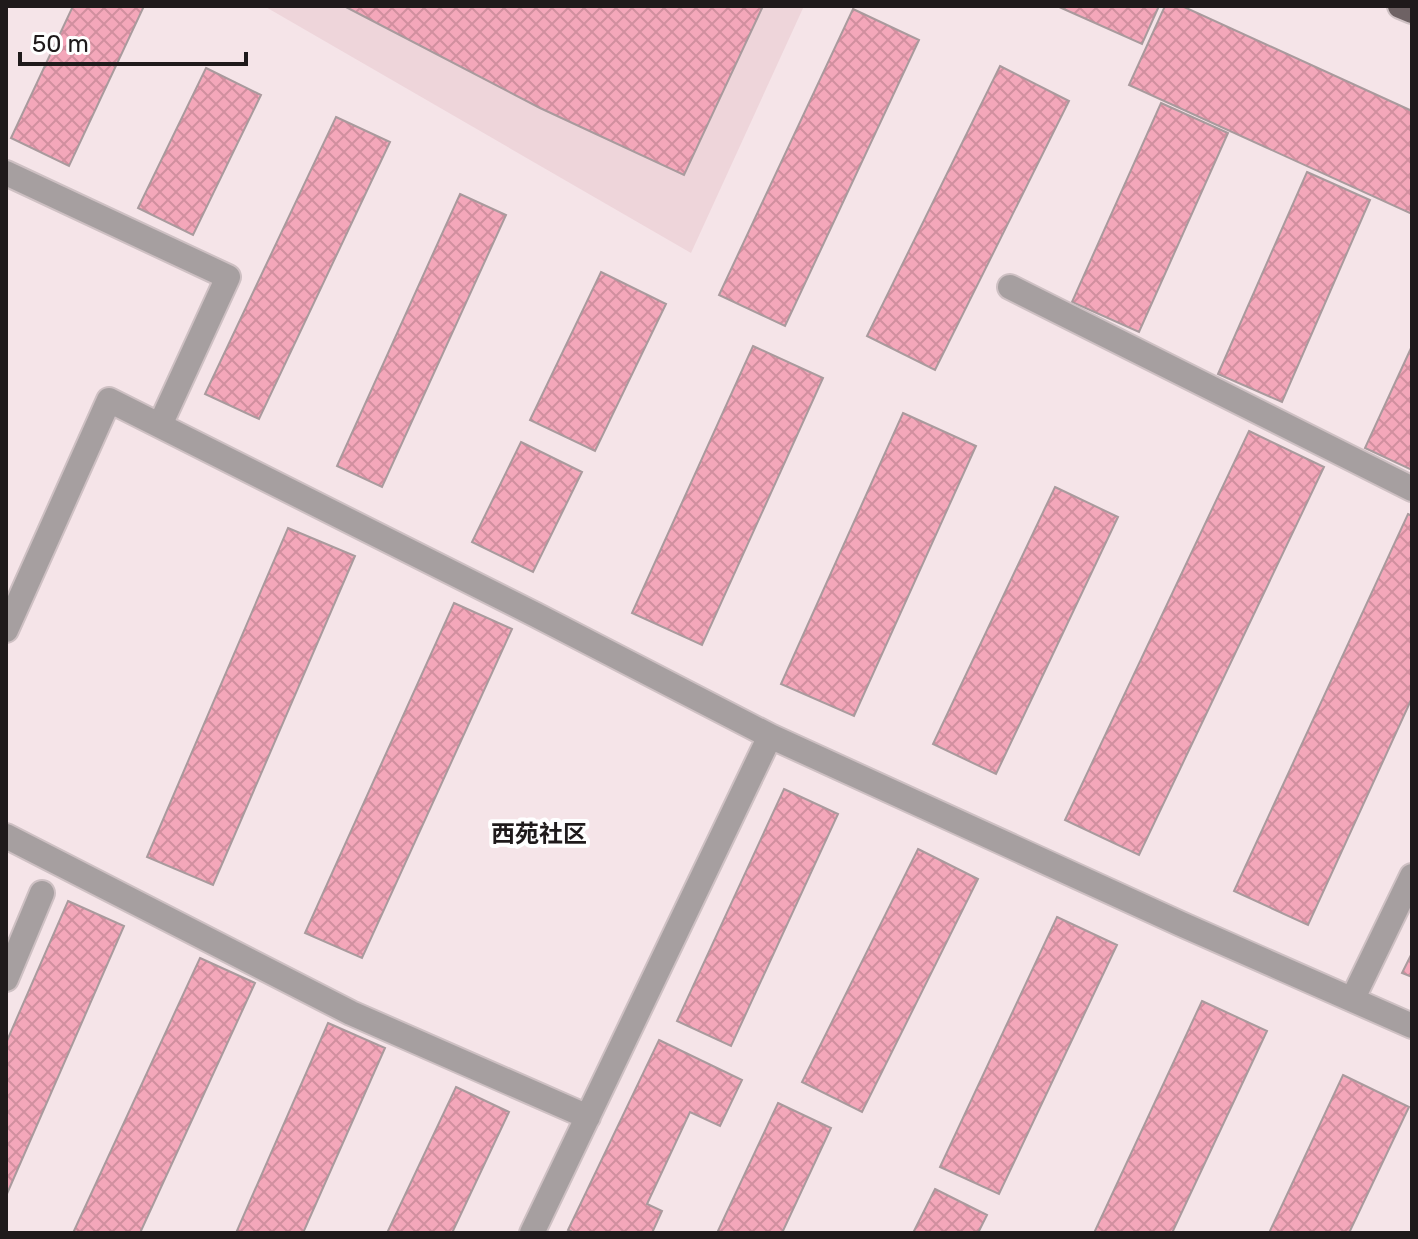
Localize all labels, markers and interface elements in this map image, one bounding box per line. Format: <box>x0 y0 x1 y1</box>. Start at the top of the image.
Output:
scale bar <box>20 16 246 66</box>
text: 50 m <box>32 30 89 58</box>
district label: 西苑社区 <box>491 820 587 848</box>

